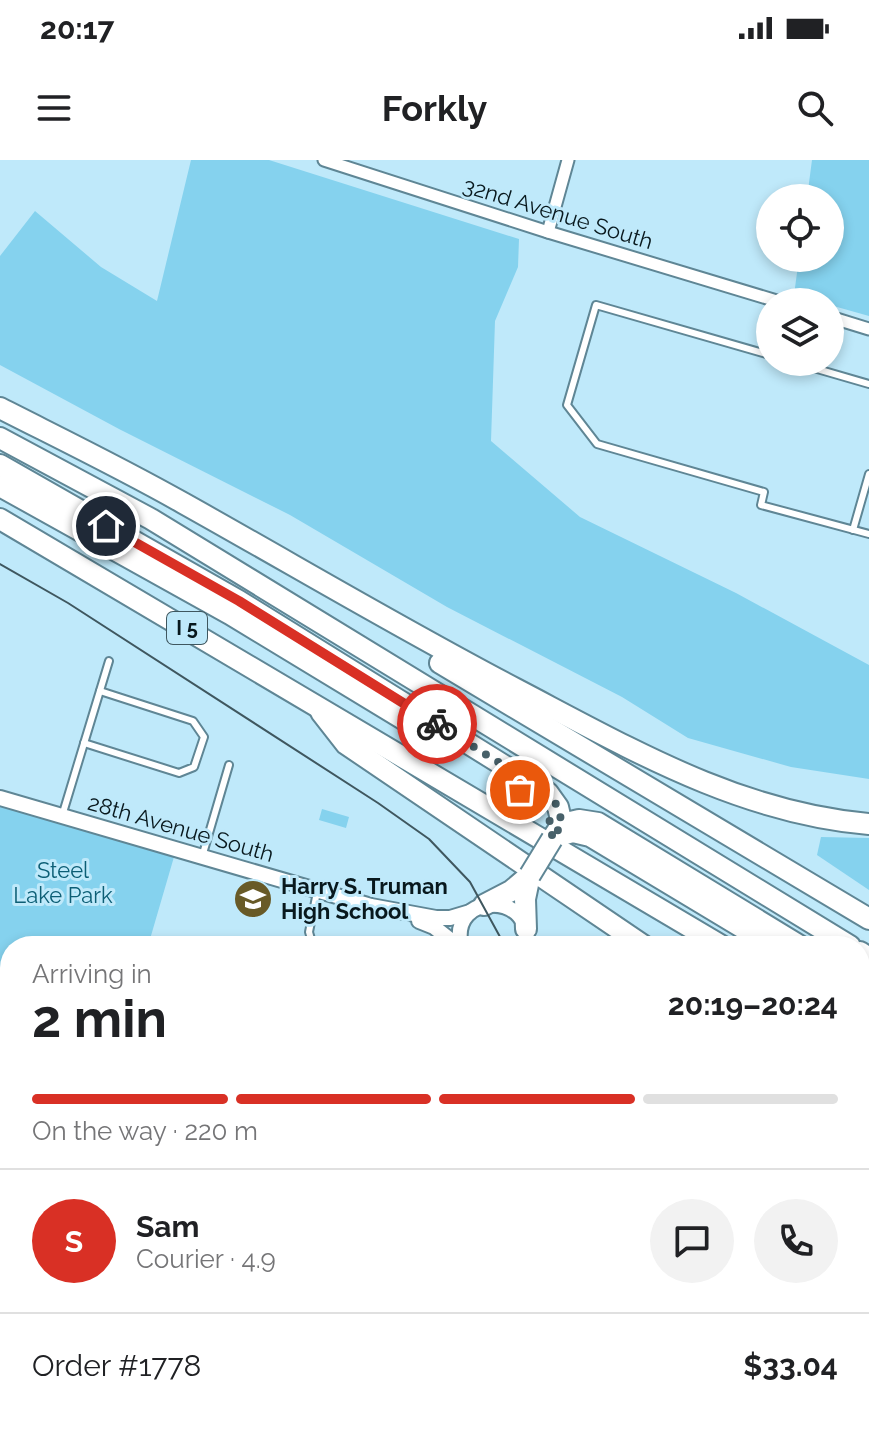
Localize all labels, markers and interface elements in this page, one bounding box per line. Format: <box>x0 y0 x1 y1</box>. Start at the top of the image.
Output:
text: 20:17 <box>40 11 114 46</box>
icon: menu <box>32 86 76 130</box>
icon: search <box>793 86 837 130</box>
text: Forkly <box>382 87 487 129</box>
street label: 32nd Avenue South <box>460 172 656 254</box>
map controls <box>756 184 844 376</box>
button: locate <box>756 184 844 272</box>
button: layers <box>756 288 844 376</box>
pin <box>72 492 140 560</box>
icon: home <box>84 504 128 548</box>
road number: I 5 <box>167 612 207 644</box>
courier <box>397 684 477 764</box>
icon: bike <box>415 702 459 746</box>
pin <box>486 756 554 824</box>
icon: bag <box>498 768 542 812</box>
street label: 28th Avenue South <box>85 789 277 867</box>
park label: Steel Lake Park <box>13 857 113 908</box>
place label: Harry S. Truman High School <box>281 873 448 924</box>
school or university icon: Harry S. Truman High School <box>232 878 274 920</box>
text: Arriving in <box>32 959 152 989</box>
text: 20:19–20:24 <box>668 987 838 1022</box>
text: 2 min <box>32 988 167 1049</box>
text: On the way · 220 m <box>32 1116 258 1146</box>
button: chat <box>650 1199 734 1283</box>
button: phone <box>754 1199 838 1283</box>
text: Sam <box>136 1209 199 1244</box>
text: S <box>65 1224 83 1259</box>
text: Courier · 4.9 <box>136 1244 276 1274</box>
text: Order #1778 <box>32 1348 201 1383</box>
text: $33.04 <box>743 1348 838 1383</box>

